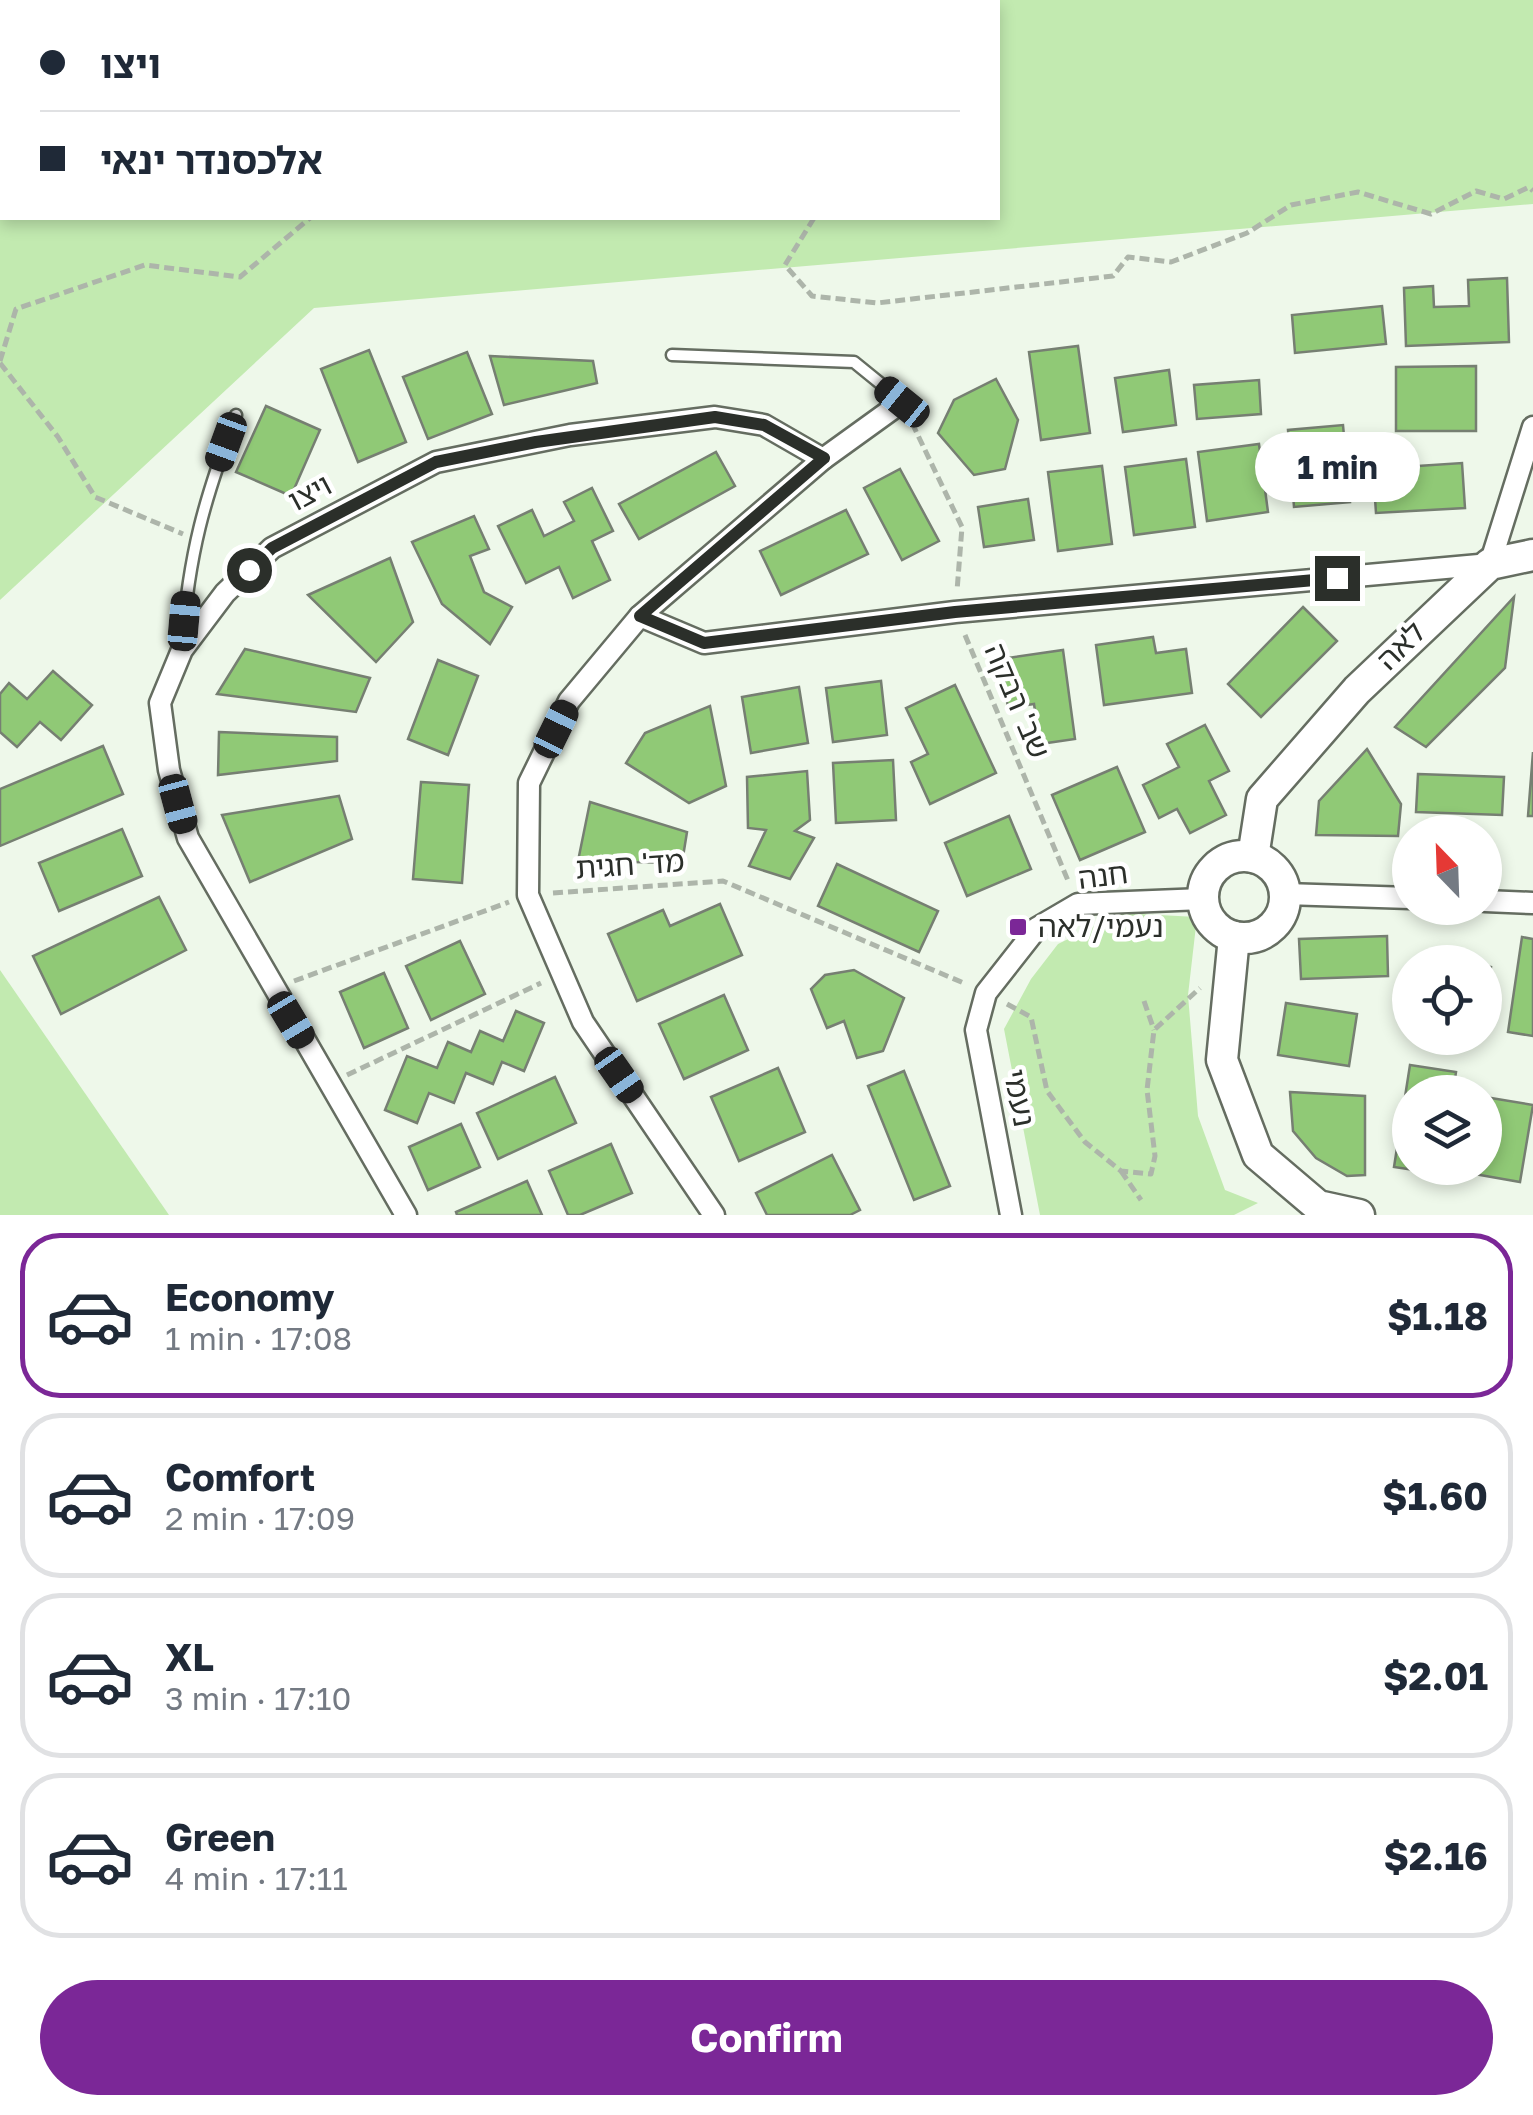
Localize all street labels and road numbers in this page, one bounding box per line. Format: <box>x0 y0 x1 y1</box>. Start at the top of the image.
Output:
street label: ויצו <box>282 466 337 518</box>
street label: לאה <box>1369 614 1432 677</box>
street label: שב' רבקה <box>978 638 1058 764</box>
street label: מד' חגית <box>574 842 686 886</box>
street label: חנה <box>1076 854 1130 896</box>
street label: נעמי <box>997 1066 1043 1130</box>

